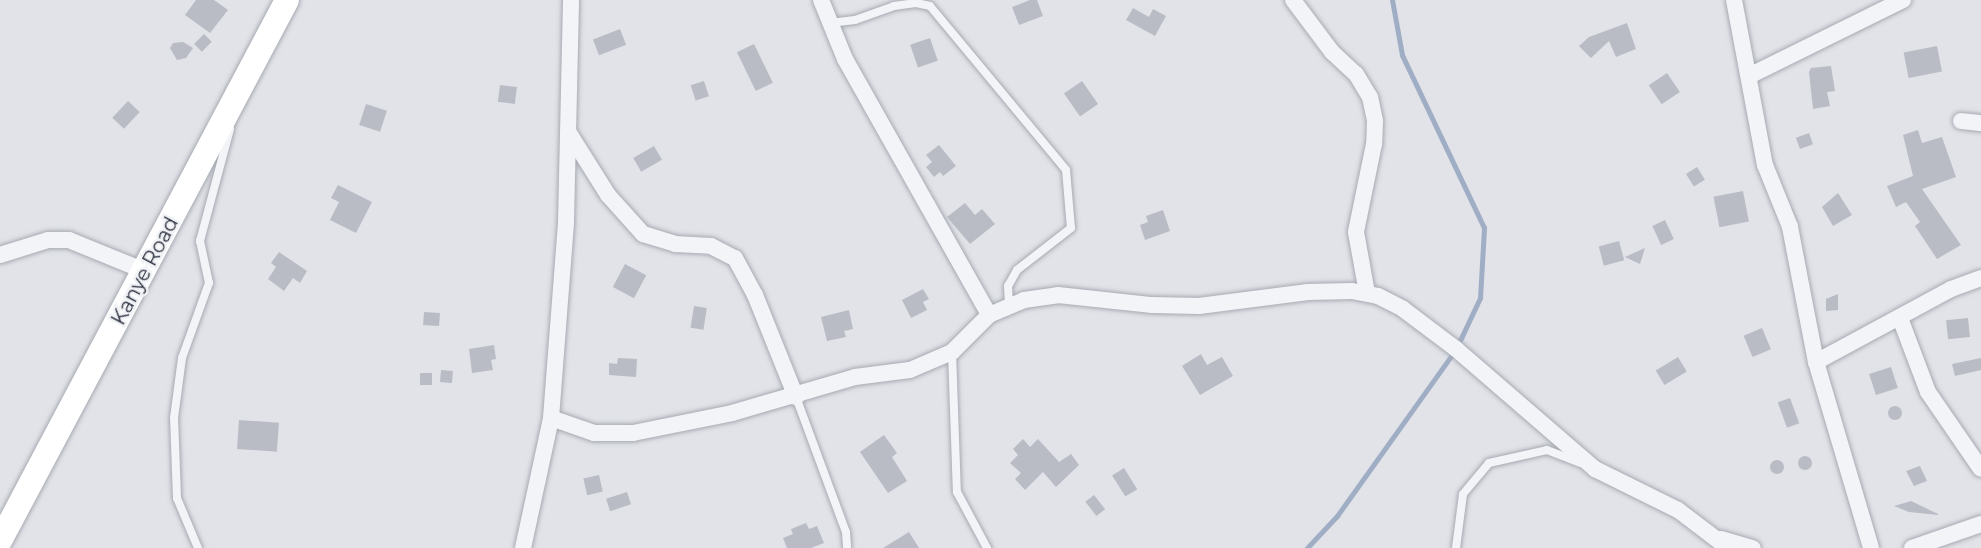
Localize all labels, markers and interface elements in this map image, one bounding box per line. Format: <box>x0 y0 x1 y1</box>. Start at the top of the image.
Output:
street label: Kanye Road <box>106 213 184 329</box>

